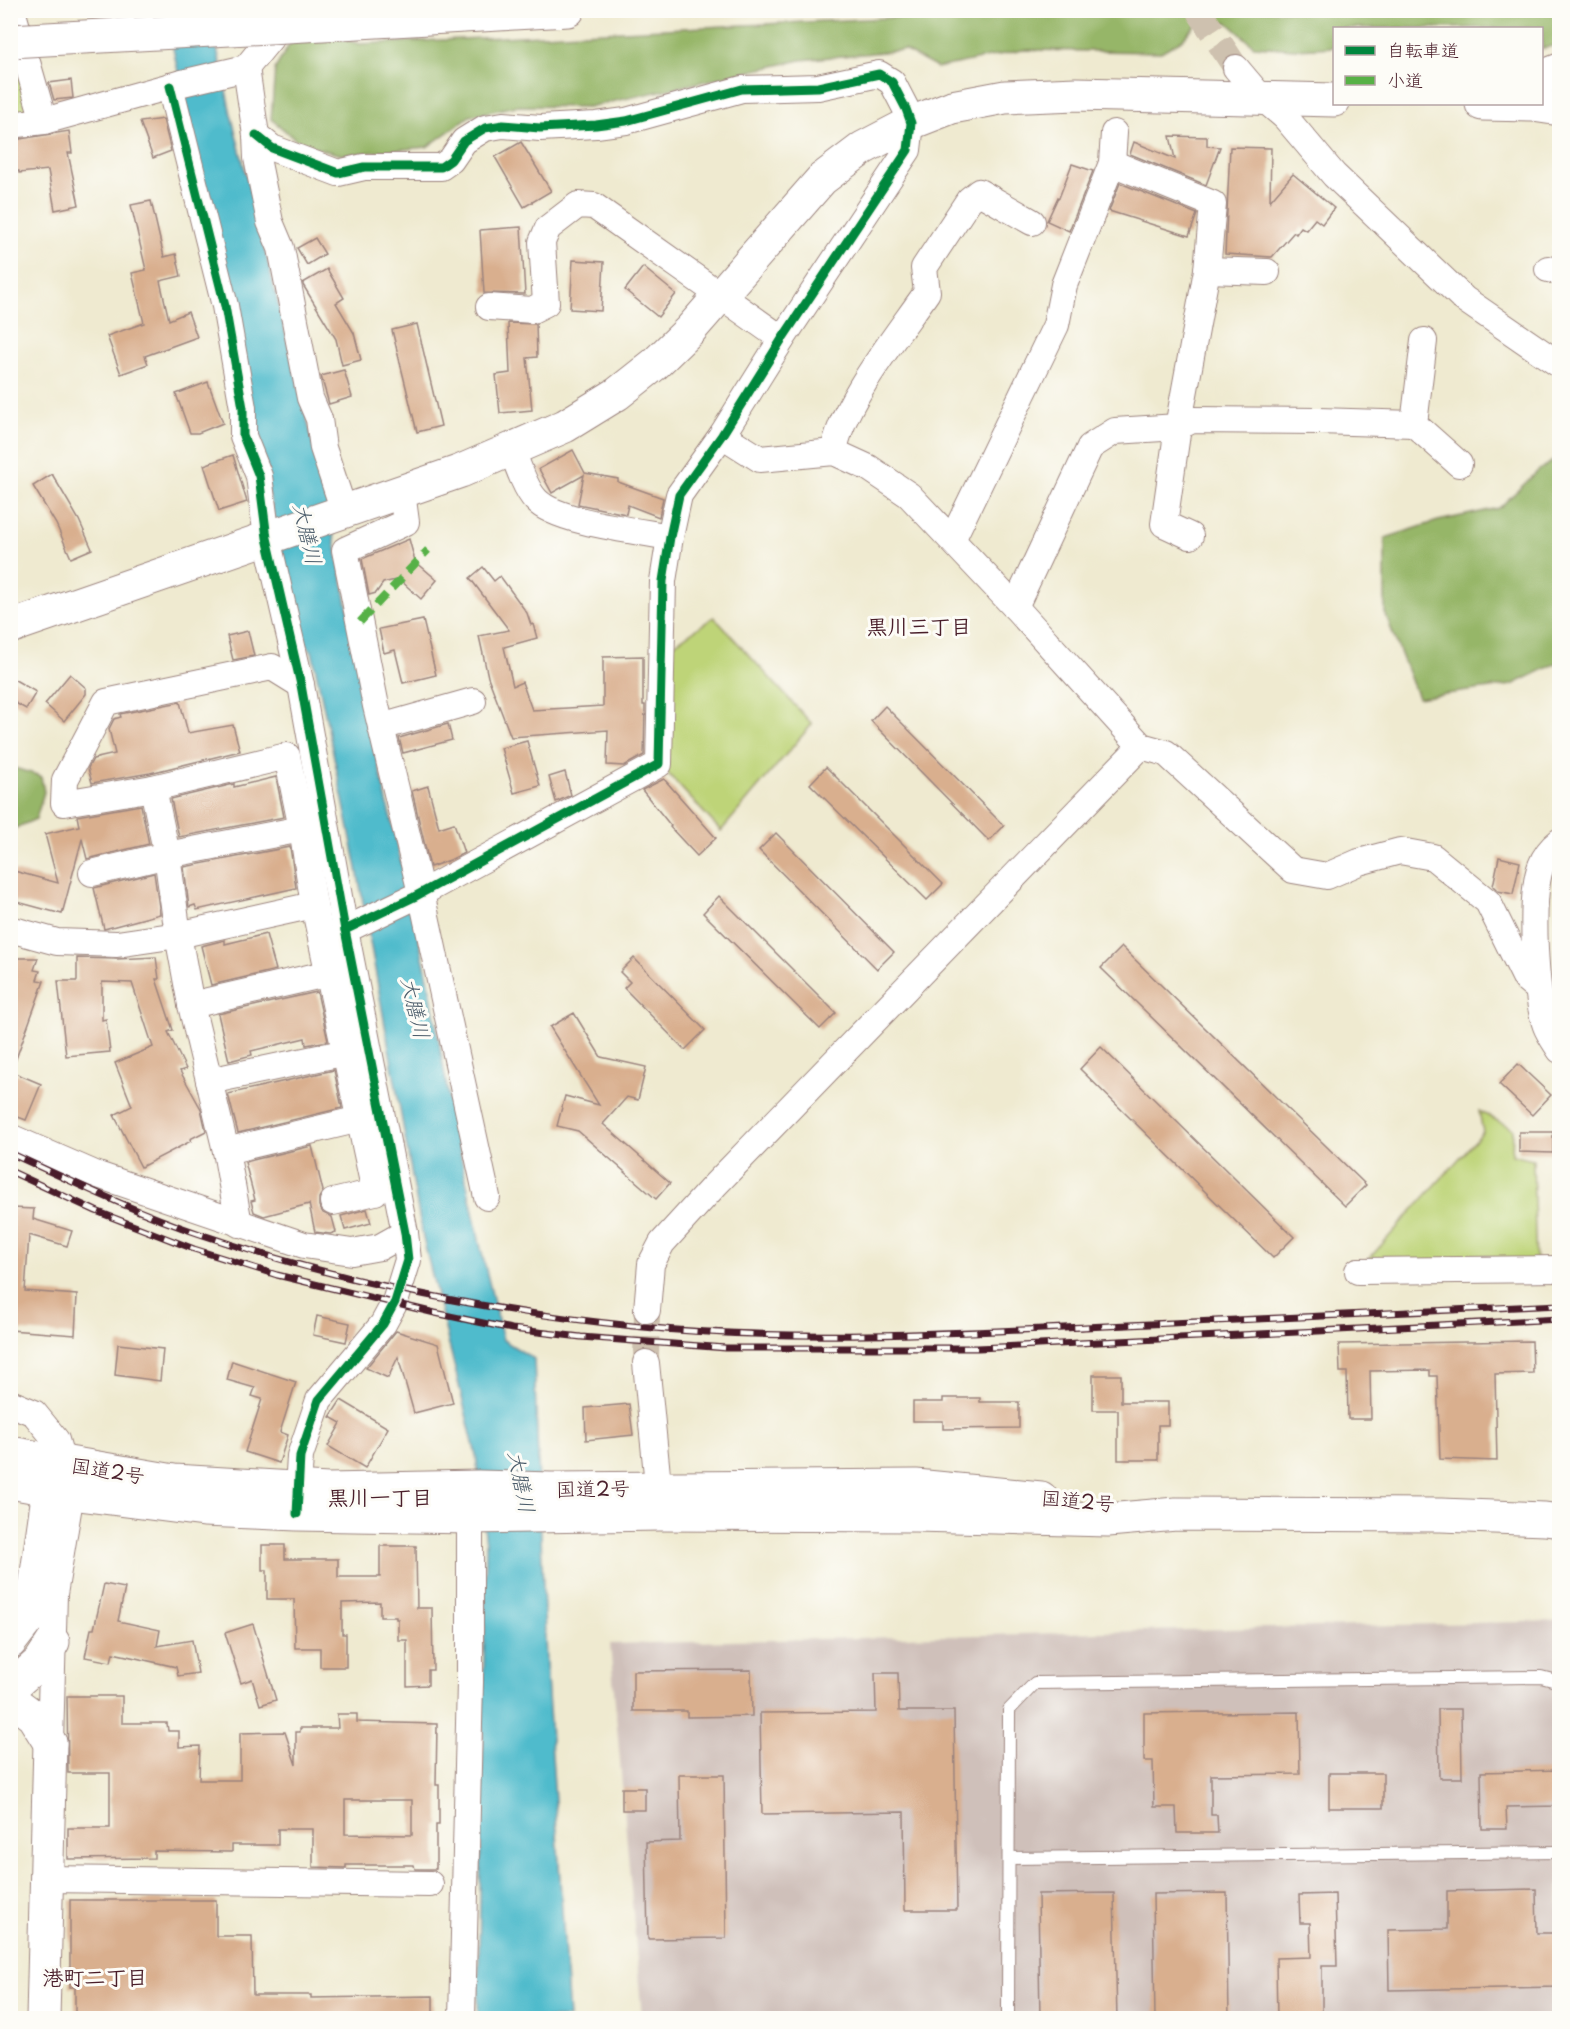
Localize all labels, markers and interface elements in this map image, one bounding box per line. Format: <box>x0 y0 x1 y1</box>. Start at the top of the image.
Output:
legend <box>1333 27 1543 105</box>
text: 自転車道 <box>1387 36 1459 63</box>
text: 小道 <box>1387 66 1423 93</box>
water label: 大膳川 <box>286 499 332 568</box>
district label: 黒川三丁目 <box>867 609 972 641</box>
water label: 大膳川 <box>394 973 440 1042</box>
water label: 大膳川 <box>501 1448 545 1516</box>
street label: 国道2号 <box>69 1449 147 1491</box>
street label: 国道2号 <box>556 1472 630 1504</box>
district label: 黒川一丁目 <box>328 1480 433 1512</box>
street label: 国道2号 <box>1040 1482 1116 1518</box>
district label: 港町二丁目 <box>43 1960 148 1992</box>

